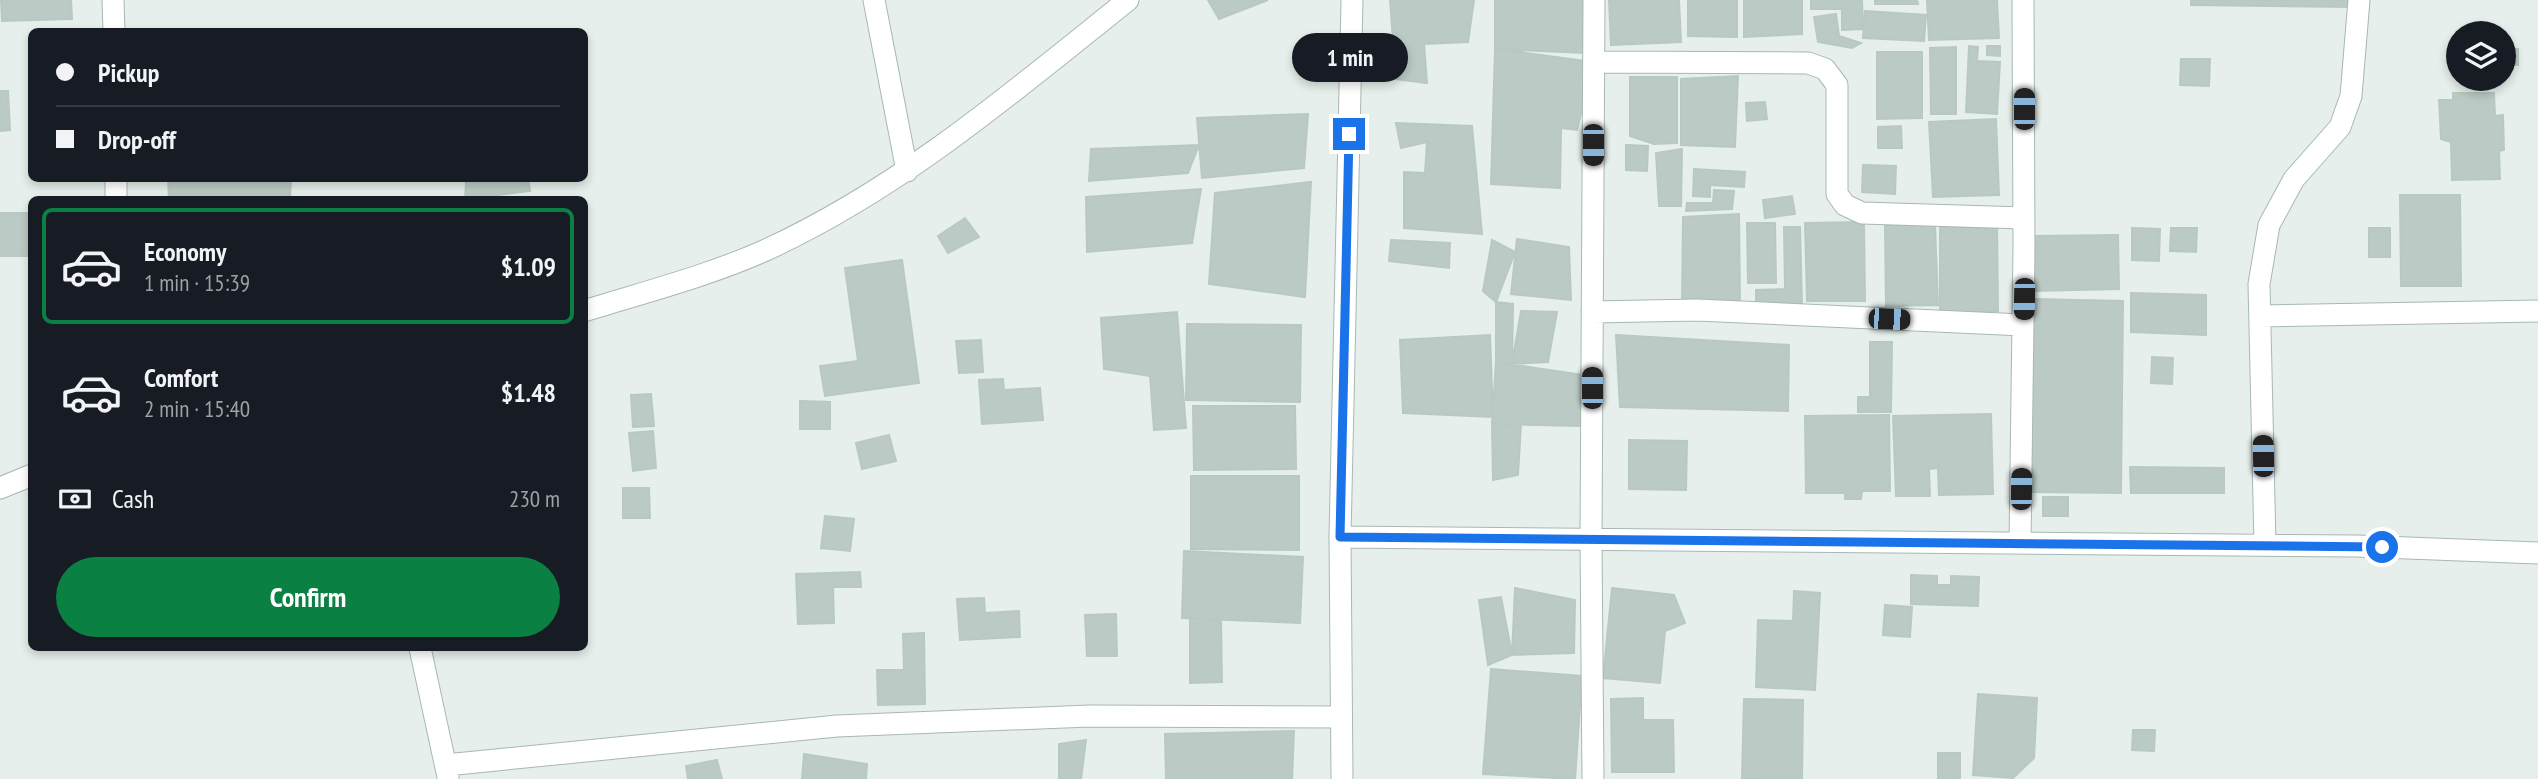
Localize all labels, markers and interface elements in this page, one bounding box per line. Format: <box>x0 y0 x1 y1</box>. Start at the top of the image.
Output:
map controls <box>2446 21 2516 91</box>
button: layers <box>2446 21 2516 91</box>
callout: 1 min <box>1291 32 1407 82</box>
text: 1 min <box>1327 43 1373 72</box>
text: Pickup <box>98 56 159 89</box>
car <box>2014 88 2035 130</box>
route end <box>1333 118 1365 150</box>
text: Drop-off <box>98 123 176 156</box>
car <box>1583 124 1604 166</box>
icon: car <box>60 235 123 298</box>
text: Economy <box>144 235 226 268</box>
text: $1.09 <box>501 250 556 283</box>
text: 1 min · 15:39 <box>144 268 250 297</box>
car <box>2014 278 2035 320</box>
car <box>1868 308 1911 330</box>
icon: car <box>60 361 123 424</box>
text: Comfort <box>144 361 218 394</box>
car <box>1582 367 1603 409</box>
text: $1.48 <box>501 376 556 409</box>
text: 2 min · 15:40 <box>144 394 250 423</box>
car <box>2253 435 2274 477</box>
car <box>2011 468 2032 510</box>
icon: cash <box>56 480 94 518</box>
text: Cash <box>112 482 154 515</box>
text: 230 m <box>509 484 560 513</box>
route start <box>2366 531 2398 563</box>
button: Confirm <box>56 557 560 637</box>

